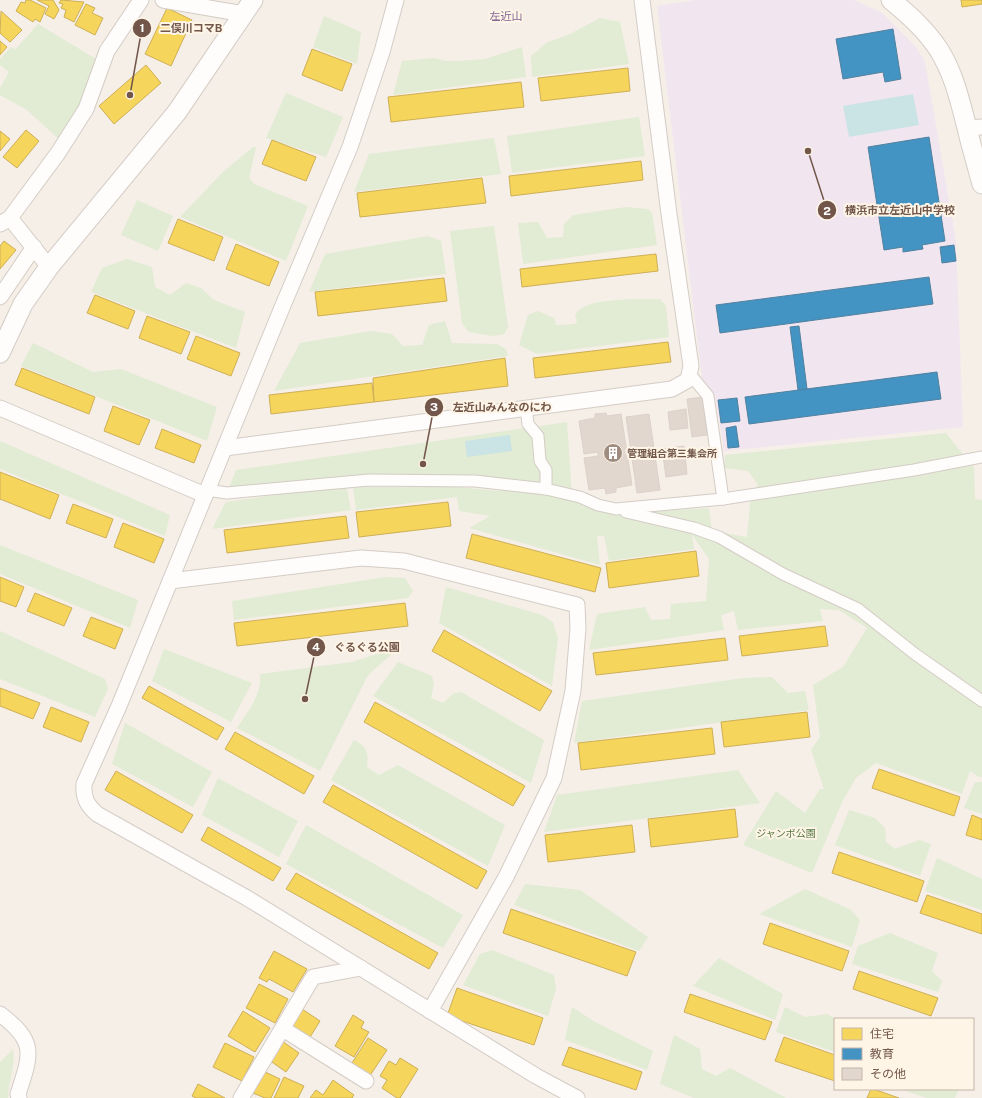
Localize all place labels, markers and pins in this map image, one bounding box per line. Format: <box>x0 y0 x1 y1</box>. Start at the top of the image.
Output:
callout: 二俣川コマB <box>132 16 230 39</box>
callout: 横浜市立左近山中学校 <box>817 199 963 222</box>
callout: 左近山みんなのにわ <box>424 395 559 418</box>
building icon: 管理組合第三集会所 <box>602 442 624 464</box>
place label: 管理組合第三集会所 <box>627 447 717 459</box>
callout: ぐるぐる公園 <box>306 636 408 659</box>

